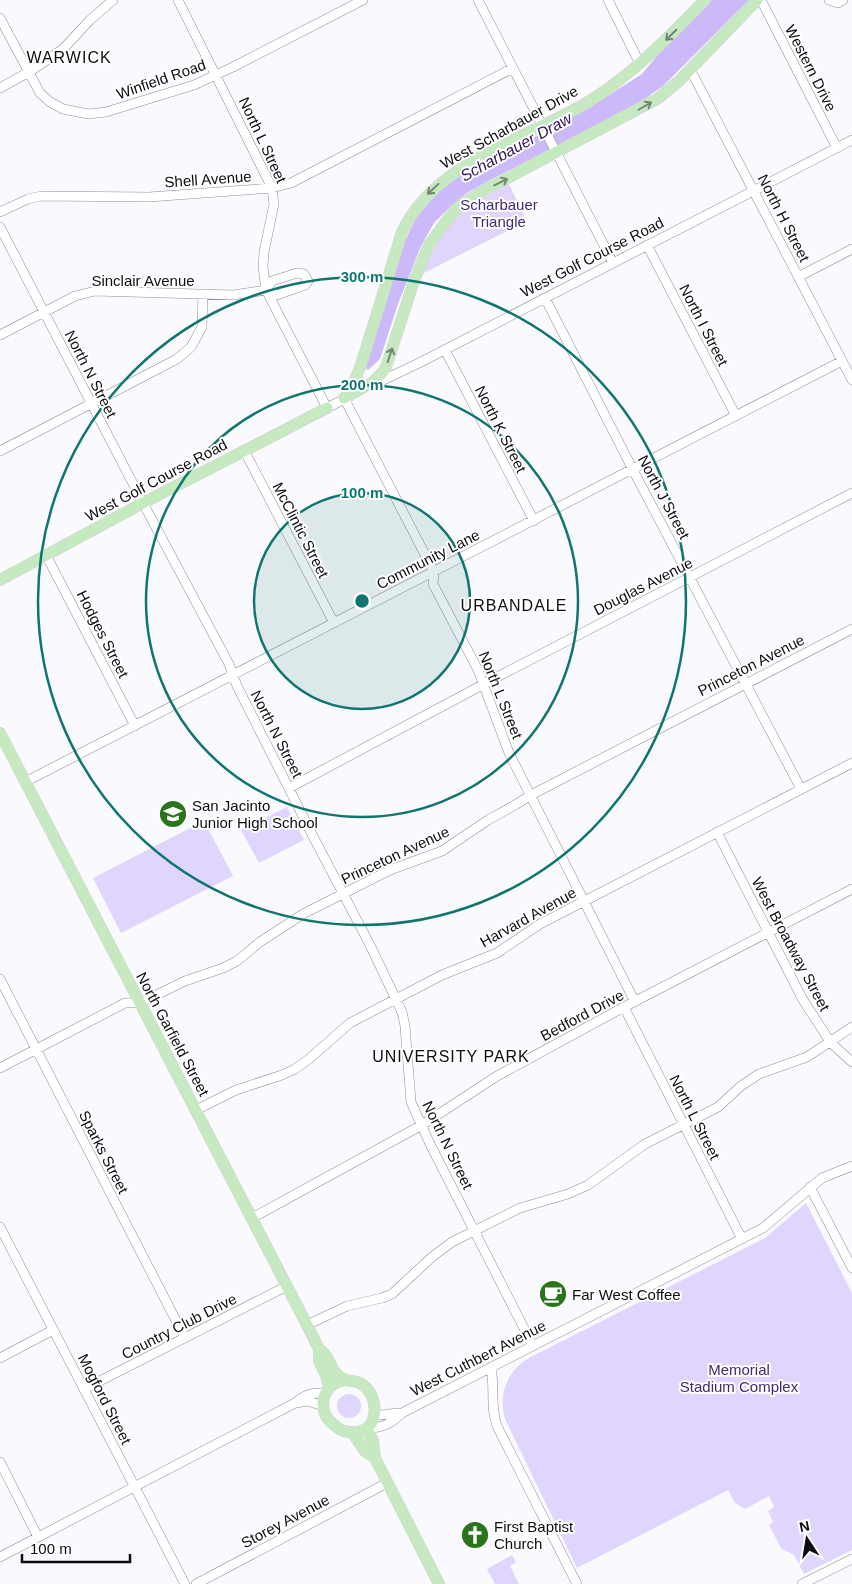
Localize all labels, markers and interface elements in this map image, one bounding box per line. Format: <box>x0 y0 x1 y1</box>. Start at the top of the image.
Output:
street label: Western Drive <box>782 22 840 114</box>
one-way arrow <box>665 29 677 41</box>
district label: WARWICK <box>26 49 112 66</box>
street label: Winfield Road <box>114 56 208 102</box>
street label: West Scharbauer Drive <box>437 82 581 172</box>
street label: North L Street <box>236 94 291 186</box>
one-way arrow <box>637 101 651 111</box>
water label: Scharbauer Draw <box>457 109 576 185</box>
street label: Shell Avenue <box>164 167 252 191</box>
street label: North H Street <box>755 171 814 265</box>
one-way arrow <box>493 177 508 186</box>
one-way arrow <box>427 183 440 195</box>
park label: Scharbauer Triangle <box>460 196 538 230</box>
street label: West Golf Course Road <box>518 214 666 300</box>
text: 300 m <box>341 268 383 285</box>
street label: Sinclair Avenue <box>91 272 195 289</box>
street label: North I Street <box>676 281 732 369</box>
street label: North N Street <box>62 327 121 421</box>
one-way arrow <box>386 348 395 364</box>
text: 200 m <box>341 376 383 393</box>
street label: North K Street <box>472 383 531 476</box>
street label: West Golf Course Road <box>82 435 230 525</box>
street label: North J Street <box>635 452 694 543</box>
street label: McClintic Street <box>270 479 333 581</box>
text: 100 m <box>341 484 383 501</box>
street label: Community Lane <box>374 526 482 592</box>
street label: Douglas Avenue <box>591 554 695 618</box>
street label: Hodges Street <box>74 587 133 681</box>
centre of rings <box>353 592 371 610</box>
district label: URBANDALE <box>461 597 567 614</box>
street label: Princeton Avenue <box>695 631 807 699</box>
street label: North L Street <box>476 649 527 742</box>
street label: North N Street <box>248 687 307 781</box>
place label: San Jacinto Junior High School <box>192 797 318 831</box>
school or university icon: San Jacinto Junior High School <box>158 799 188 829</box>
street label: Princeton Avenue <box>338 823 452 887</box>
street label: West Broadway Street <box>749 874 834 1014</box>
street label: Harvard Avenue <box>477 884 579 950</box>
street label: North Garfield Street <box>133 969 213 1099</box>
street label: Bedford Drive <box>538 986 626 1044</box>
district label: UNIVERSITY PARK <box>372 1048 530 1065</box>
street label: North L Street <box>666 1072 724 1163</box>
street label: North N Street <box>419 1098 477 1193</box>
street label: Sparks Street <box>76 1108 133 1197</box>
cafe icon: Far West Coffee <box>538 1279 568 1309</box>
place label: Far West Coffee <box>572 1286 681 1303</box>
street label: Country Club Drive <box>119 1290 239 1362</box>
street label: West Cuthbert Avenue <box>408 1316 548 1400</box>
street label: Mogford Street <box>75 1351 135 1448</box>
park label: Memorial Stadium Complex <box>680 1361 799 1395</box>
street label: Storey Avenue <box>238 1491 332 1551</box>
north arrow <box>782 1514 832 1564</box>
text: N <box>798 1517 811 1535</box>
place label: First Baptist Church <box>494 1518 574 1552</box>
church icon: First Baptist Church <box>460 1520 490 1550</box>
scale bar <box>22 1532 130 1564</box>
text: 100 m <box>30 1540 72 1557</box>

